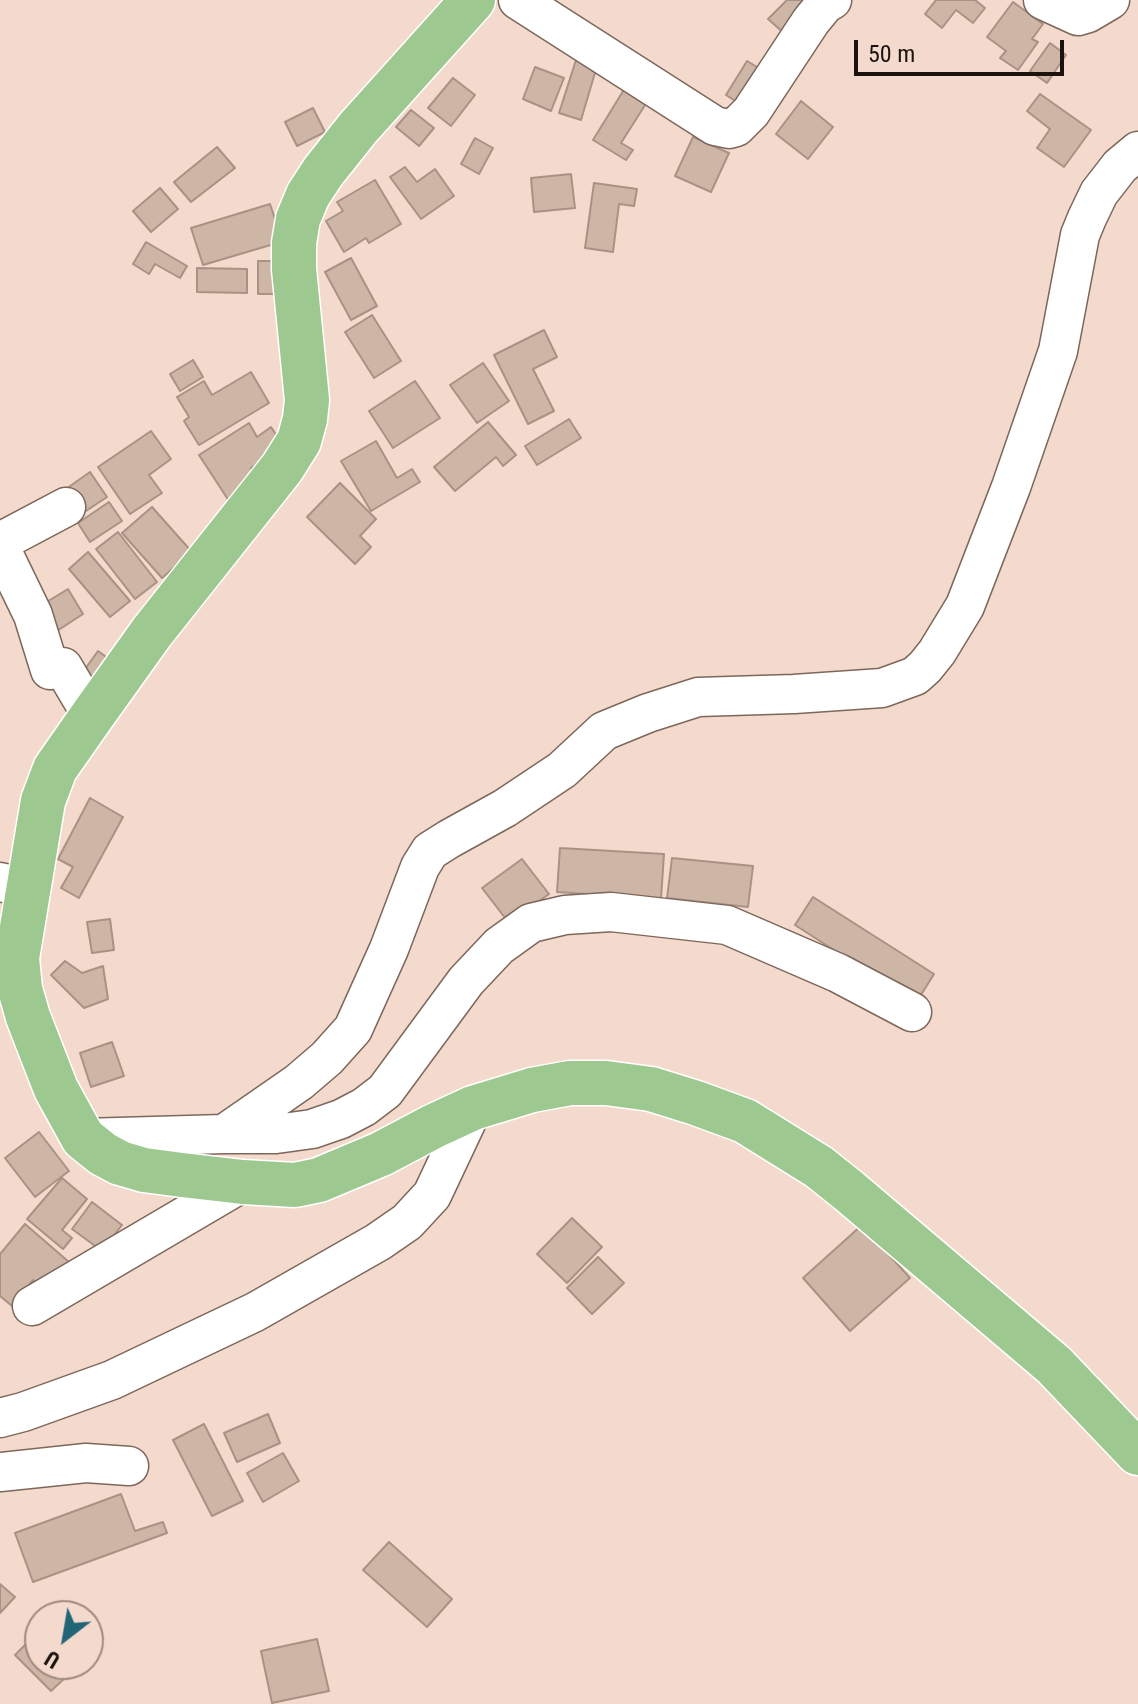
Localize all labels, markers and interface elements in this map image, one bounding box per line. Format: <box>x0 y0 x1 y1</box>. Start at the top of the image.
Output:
scale bar <box>858 24 1068 74</box>
text: 50 m <box>868 40 915 68</box>
north arrow <box>24 1600 104 1680</box>
text: U <box>41 1645 64 1673</box>

